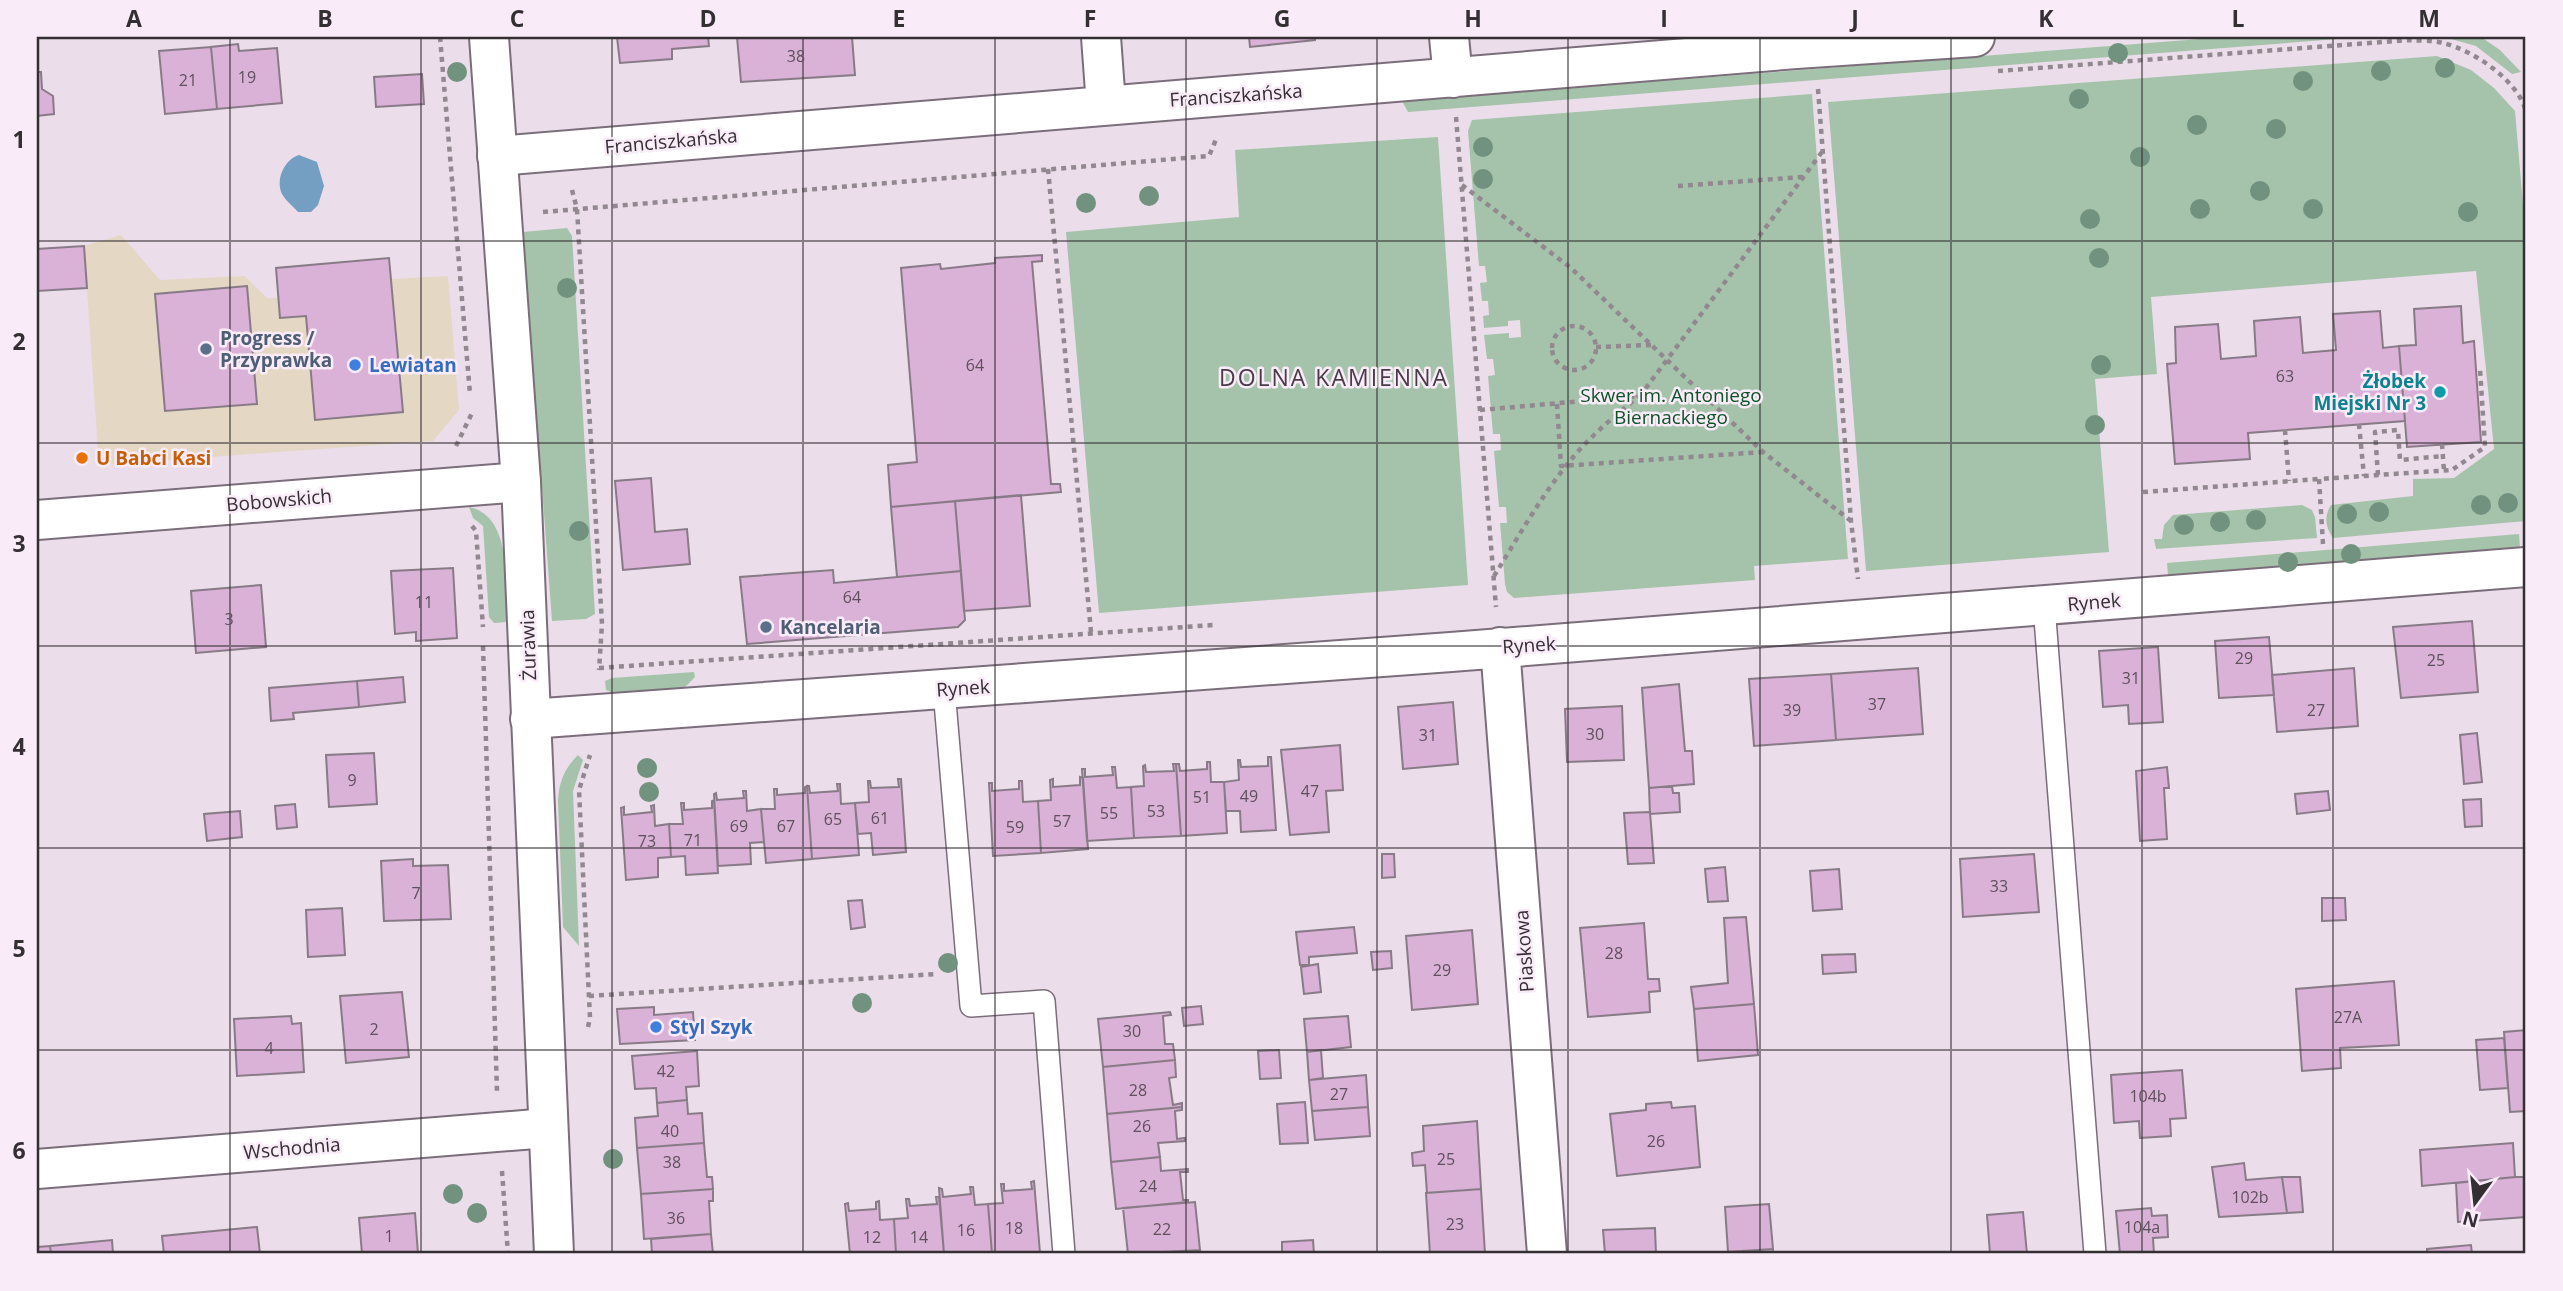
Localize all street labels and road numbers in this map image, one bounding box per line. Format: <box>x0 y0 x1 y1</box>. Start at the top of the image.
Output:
street label: Franciszkańska <box>1169 77 1303 113</box>
street label: Franciszkańska <box>603 122 739 160</box>
street label: Bobowskich <box>225 482 333 518</box>
street label: Rynek <box>2066 587 2122 617</box>
street label: Żurawia <box>514 609 542 681</box>
street label: Rynek <box>1501 630 1557 660</box>
street label: Rynek <box>935 673 991 703</box>
street label: Piaskowa <box>1508 909 1540 993</box>
street label: Wschodnia <box>242 1131 342 1165</box>

